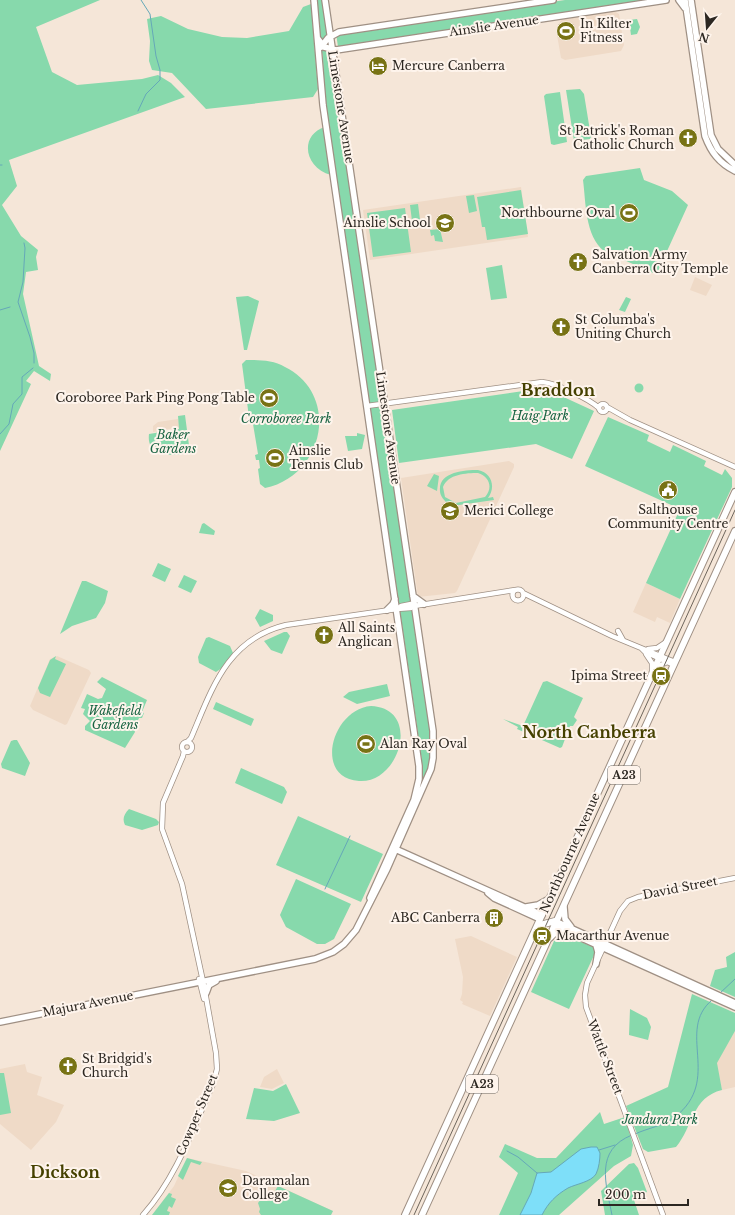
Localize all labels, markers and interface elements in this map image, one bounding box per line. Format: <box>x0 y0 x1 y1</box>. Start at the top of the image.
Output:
north arrow <box>687 8 727 48</box>
street label: Ainslie Avenue <box>447 12 540 39</box>
place label: In Kilter Fitness <box>580 16 631 45</box>
sports icon: In Kilter Fitness <box>555 20 577 42</box>
text: N <box>696 29 711 46</box>
street label: Limestone Avenue <box>325 49 358 165</box>
hotel icon: Mercure Canberra <box>367 55 389 77</box>
place label: Mercure Canberra <box>392 58 505 73</box>
place label: St Patrick's Roman Catholic Church <box>559 123 674 152</box>
church icon: St Patrick's Roman Catholic Church <box>677 127 699 149</box>
sports icon: Northbourne Oval <box>618 202 640 224</box>
place label: Northbourne Oval <box>501 205 615 220</box>
school or university icon: Ainslie School <box>434 212 456 234</box>
place label: Ainslie School <box>343 215 431 230</box>
place label: Salvation Army Canberra City Temple <box>592 247 728 276</box>
church icon: Salvation Army Canberra City Temple <box>567 251 589 273</box>
place label: St Columba's Uniting Church <box>575 312 671 341</box>
church icon: St Columba's Uniting Church <box>550 316 572 338</box>
street label: Limestone Avenue <box>373 370 404 486</box>
district label: Braddon <box>521 380 596 400</box>
sports icon: Coroboree Park Ping Pong Table <box>258 387 280 409</box>
place label: Coroboree Park Ping Pong Table <box>56 390 255 405</box>
park label: Haig Park <box>510 408 569 423</box>
park label: Corroboree Park <box>241 411 331 426</box>
park label: Baker Gardens <box>150 427 197 456</box>
place label: Ainslie Tennis Club <box>288 443 363 472</box>
sports icon: Ainslie Tennis Club <box>264 447 286 469</box>
public building icon: Salthouse Community Centre <box>657 479 679 501</box>
school or university icon: Merici College <box>439 500 461 522</box>
place label: Salthouse Community Centre <box>608 502 728 531</box>
place label: Merici College <box>464 503 554 518</box>
place label: All Saints Anglican <box>337 620 395 649</box>
church icon: All Saints Anglican <box>313 624 335 646</box>
station icon: Ipima Street <box>650 665 672 687</box>
place label: Ipima Street <box>571 668 647 683</box>
park label: Wakefield Gardens <box>88 703 143 732</box>
district label: North Canberra <box>522 722 656 742</box>
sports icon: Alan Ray Oval <box>355 733 377 755</box>
place label: Alan Ray Oval <box>379 736 467 751</box>
road number: A23 <box>608 766 640 784</box>
street label: Northbourne Avenue <box>536 790 603 915</box>
street label: David Street <box>641 873 719 902</box>
building icon: ABC Canberra <box>483 907 505 929</box>
place label: ABC Canberra <box>390 910 480 925</box>
station icon: Macarthur Avenue <box>531 925 553 947</box>
place label: Macarthur Avenue <box>556 928 670 943</box>
street label: Majura Avenue <box>41 987 135 1020</box>
street label: Wattle Street <box>584 1016 627 1097</box>
place label: St Bridgid's Church <box>82 1051 152 1080</box>
church icon: St Bridgid's Church <box>57 1055 79 1077</box>
street label: Cowper Street <box>173 1071 221 1158</box>
road number: A23 <box>466 1075 498 1093</box>
park label: Jandura Park <box>621 1112 698 1127</box>
district label: Dickson <box>30 1162 100 1182</box>
place label: Daramalan College <box>242 1173 310 1202</box>
school or university icon: Daramalan College <box>217 1177 239 1199</box>
scale bar <box>599 1181 688 1207</box>
text: 200 m <box>605 1187 646 1202</box>

